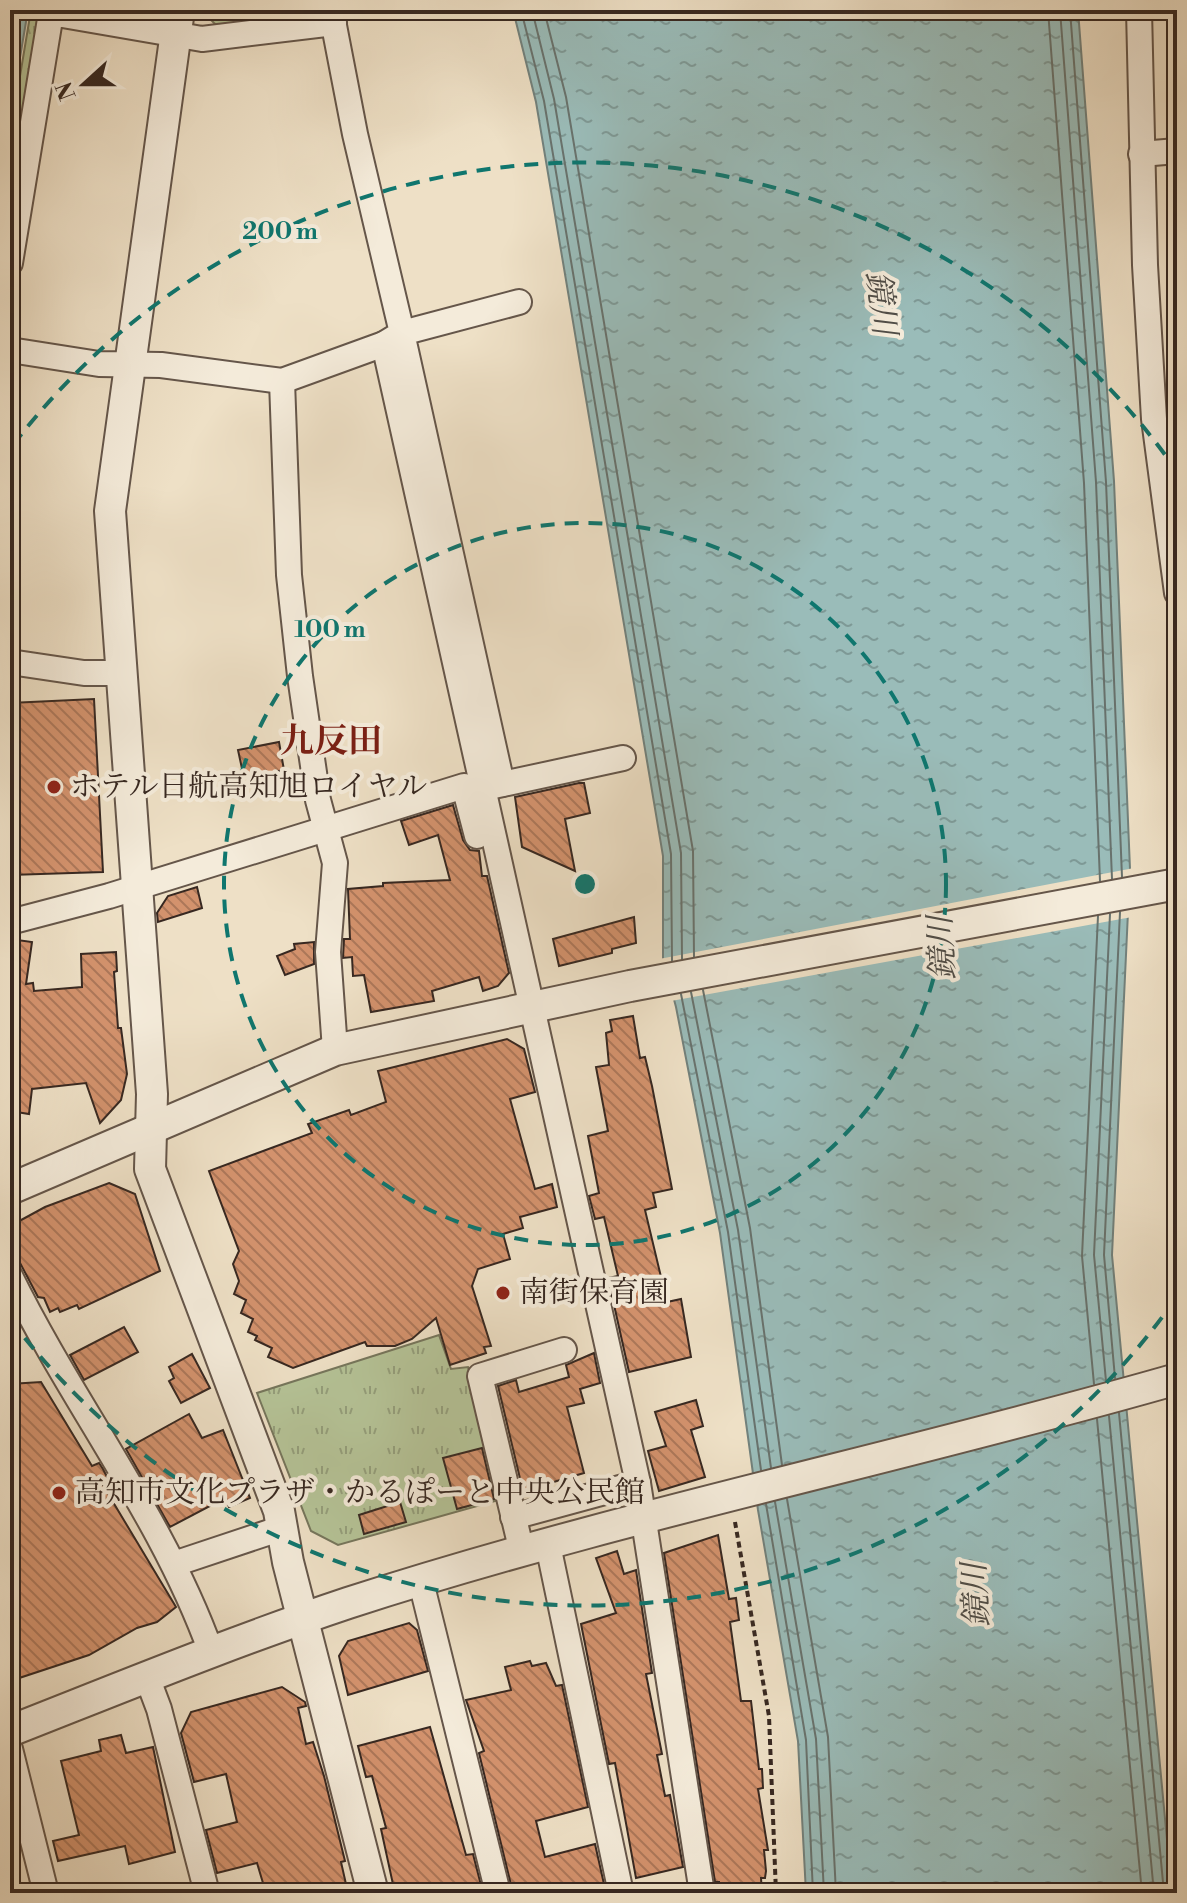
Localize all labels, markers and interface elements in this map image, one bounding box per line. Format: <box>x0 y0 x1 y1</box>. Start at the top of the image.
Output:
north arrow <box>44 44 124 124</box>
text: N <box>51 77 82 104</box>
text: 200 m <box>242 217 318 247</box>
water label: 鏡川 <box>857 269 905 340</box>
text: 100 m <box>294 615 366 645</box>
district label: 九反田 <box>280 721 382 763</box>
place label: ホテル日航高知旭ロイヤル <box>70 768 427 806</box>
marker: ホテル日航高知旭ロイヤル <box>45 778 63 796</box>
centre of rings <box>571 870 599 898</box>
water label: 鏡川 <box>920 912 964 981</box>
place label: 南街保育園 <box>519 1274 669 1312</box>
marker: 南街保育園 <box>494 1284 512 1302</box>
place label: 高知市文化プラザ・かるぽーと中央公民館 <box>75 1474 645 1512</box>
marker: 高知市文化プラザ・かるぽーと中央公民館 <box>50 1484 68 1502</box>
water label: 鏡川 <box>954 1559 998 1628</box>

